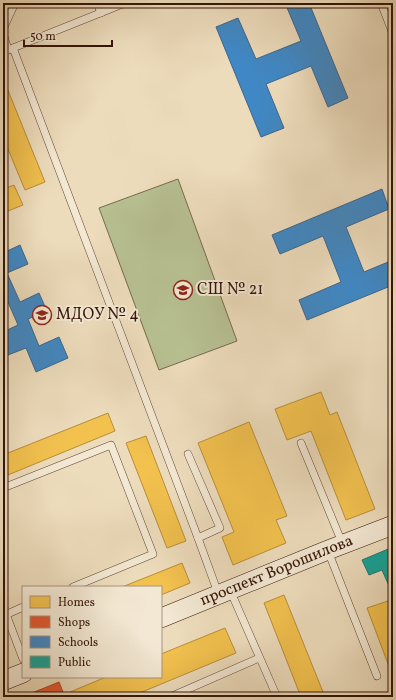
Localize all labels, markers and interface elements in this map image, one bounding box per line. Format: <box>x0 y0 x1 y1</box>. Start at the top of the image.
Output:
scale bar <box>24 22 112 48</box>
text: 50 m <box>30 29 56 45</box>
school or university icon: СШ № 21 <box>172 279 194 301</box>
place label: СШ № 21 <box>197 279 263 301</box>
school or university icon: МДОУ № 4 <box>31 304 53 326</box>
place label: МДОУ № 4 <box>56 304 139 326</box>
street label: проспект Ворошилова <box>197 530 357 612</box>
legend <box>22 586 162 678</box>
text: Homes <box>58 595 95 611</box>
text: Shops <box>58 615 90 631</box>
text: Schools <box>58 635 98 651</box>
text: Public <box>58 655 91 671</box>

